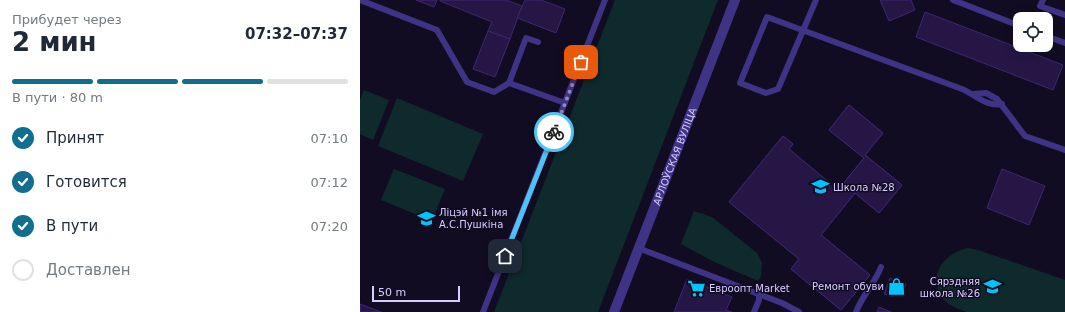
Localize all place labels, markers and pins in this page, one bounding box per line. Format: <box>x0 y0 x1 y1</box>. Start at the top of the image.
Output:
pin <box>564 45 598 79</box>
school or university icon: Школа №28 <box>810 177 830 197</box>
place label: Школа №28 <box>833 182 895 193</box>
place label: Ліцэй №1 імя А.С.Пушкіна <box>439 207 508 230</box>
school or university icon: Ліцэй №1 імя А.С.Пушкіна <box>416 208 436 228</box>
pin <box>488 239 522 273</box>
shop icon: Ремонт обуви <box>887 276 907 296</box>
place label: Сярэдняя школа №26 <box>920 276 980 299</box>
school or university icon: Сярэдняя школа №26 <box>983 277 1003 297</box>
supermarket icon: Евроопт Market <box>686 278 706 298</box>
place label: Ремонт обуви <box>812 281 884 292</box>
place label: Евроопт Market <box>709 283 790 294</box>

